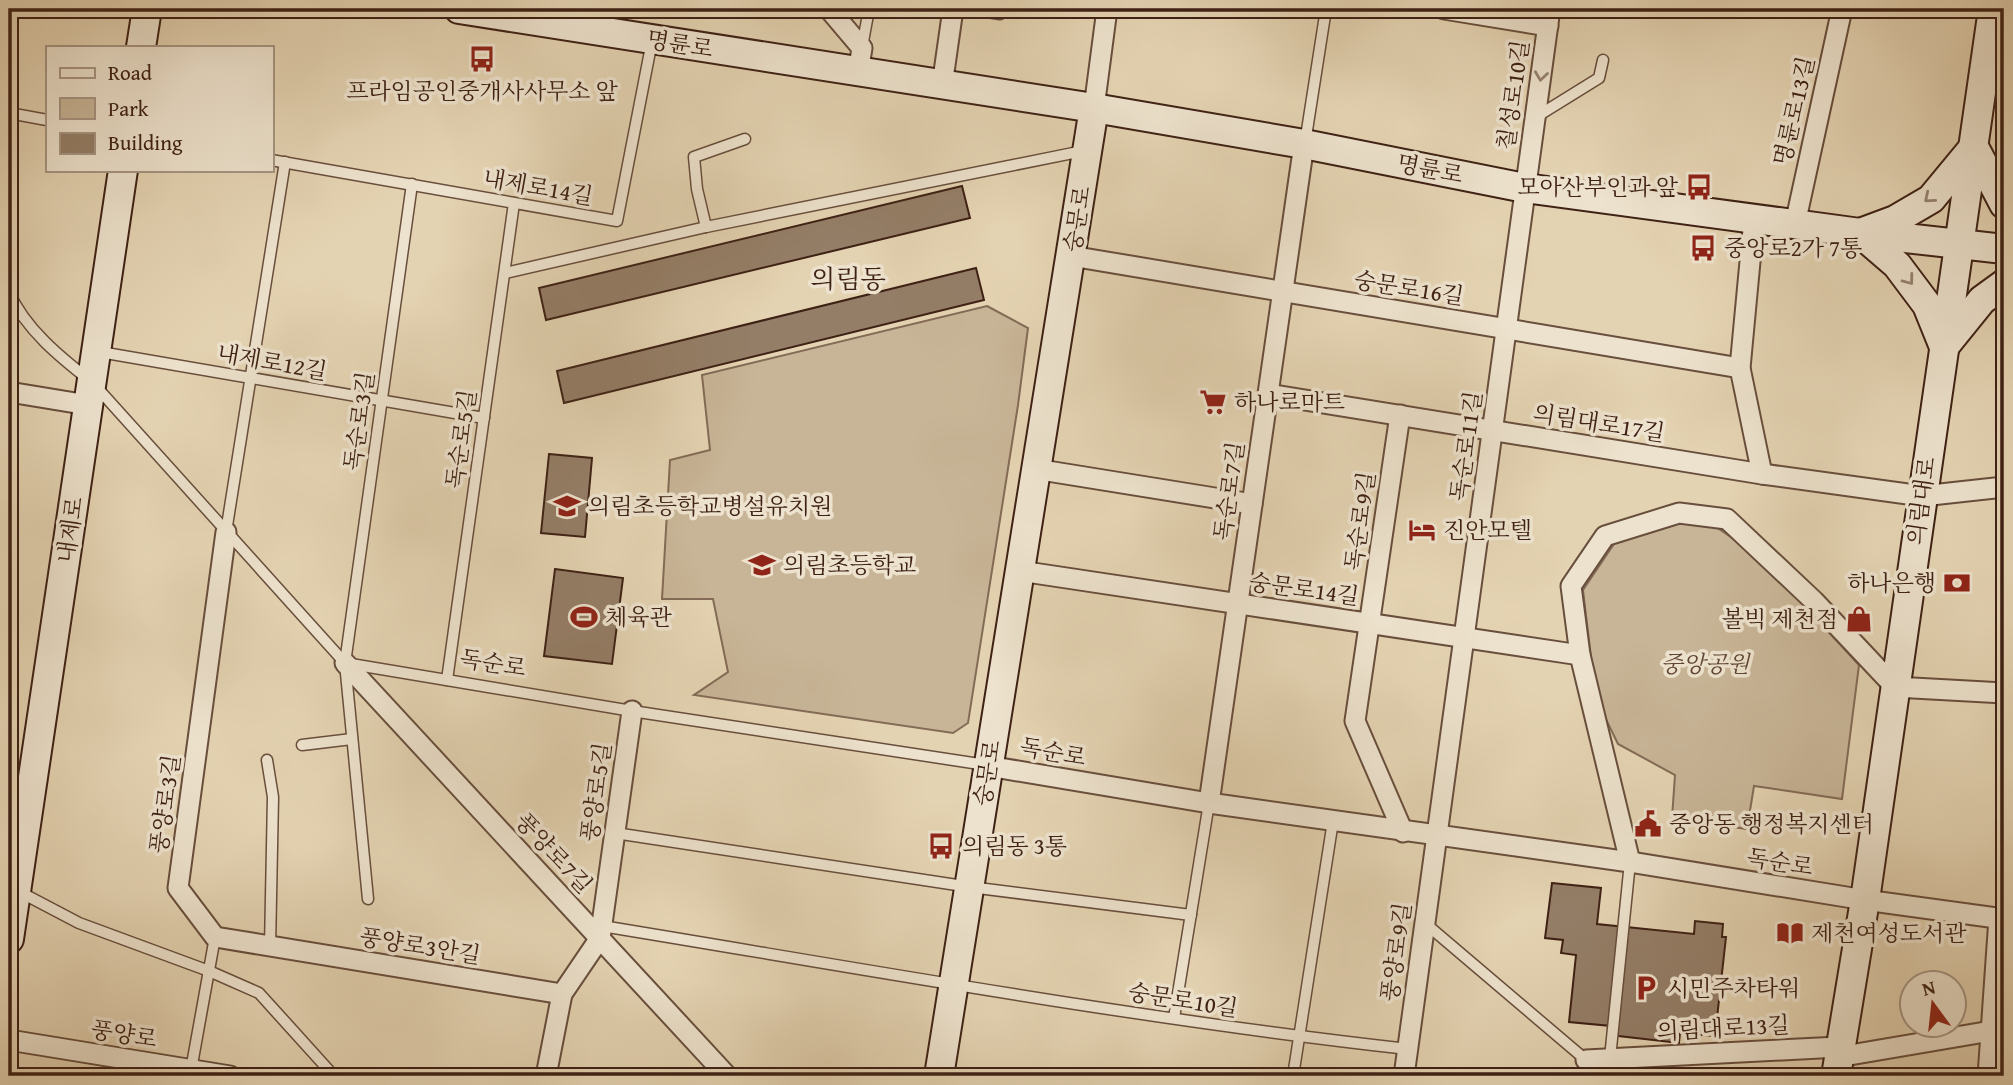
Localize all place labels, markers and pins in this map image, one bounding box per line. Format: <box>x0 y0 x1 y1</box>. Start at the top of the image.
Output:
bus stop icon: 프라임공인중개사사무소 앞 <box>467 44 497 74</box>
place label: 프라임공인중개사사무소 앞 <box>346 74 619 107</box>
place label: 모아산부인과 앞 <box>1517 170 1679 203</box>
bus stop icon: 모아산부인과 앞 <box>1684 172 1714 202</box>
place label: 중앙로2가 7통 <box>1724 231 1862 264</box>
bus stop icon: 중앙로2가 7통 <box>1688 233 1718 263</box>
place label: 하나로마트 <box>1234 385 1345 418</box>
supermarket icon: 하나로마트 <box>1198 387 1228 417</box>
place label: 의림초등학교병설유치원 <box>588 489 832 522</box>
school or university icon: 의림초등학교병설유치원 <box>552 491 582 521</box>
place label: 진안모텔 <box>1443 513 1532 546</box>
hotel icon: 진안모텔 <box>1407 515 1437 545</box>
place label: 의림초등학교 <box>783 548 916 581</box>
school or university icon: 의림초등학교 <box>747 550 777 580</box>
place label: 하나은행 <box>1847 566 1936 599</box>
bank icon: 하나은행 <box>1942 568 1972 598</box>
place label: 체육관 <box>605 600 672 633</box>
sports icon: 체육관 <box>569 602 599 632</box>
place label: 볼빅 제천점 <box>1722 602 1838 635</box>
shop icon: 볼빅 제천점 <box>1844 604 1874 634</box>
place label: 중앙동 행정복지센터 <box>1669 807 1874 840</box>
public building icon: 중앙동 행정복지센터 <box>1633 809 1663 839</box>
place label: 의림동 3통 <box>962 829 1067 862</box>
bus stop icon: 의림동 3통 <box>926 831 956 861</box>
place label: 제천여성도서관 <box>1811 916 1967 949</box>
library icon: 제천여성도서관 <box>1775 918 1805 948</box>
place label: 시민주차타워 <box>1667 971 1800 1004</box>
parking icon: 시민주차타워 <box>1631 973 1661 1003</box>

